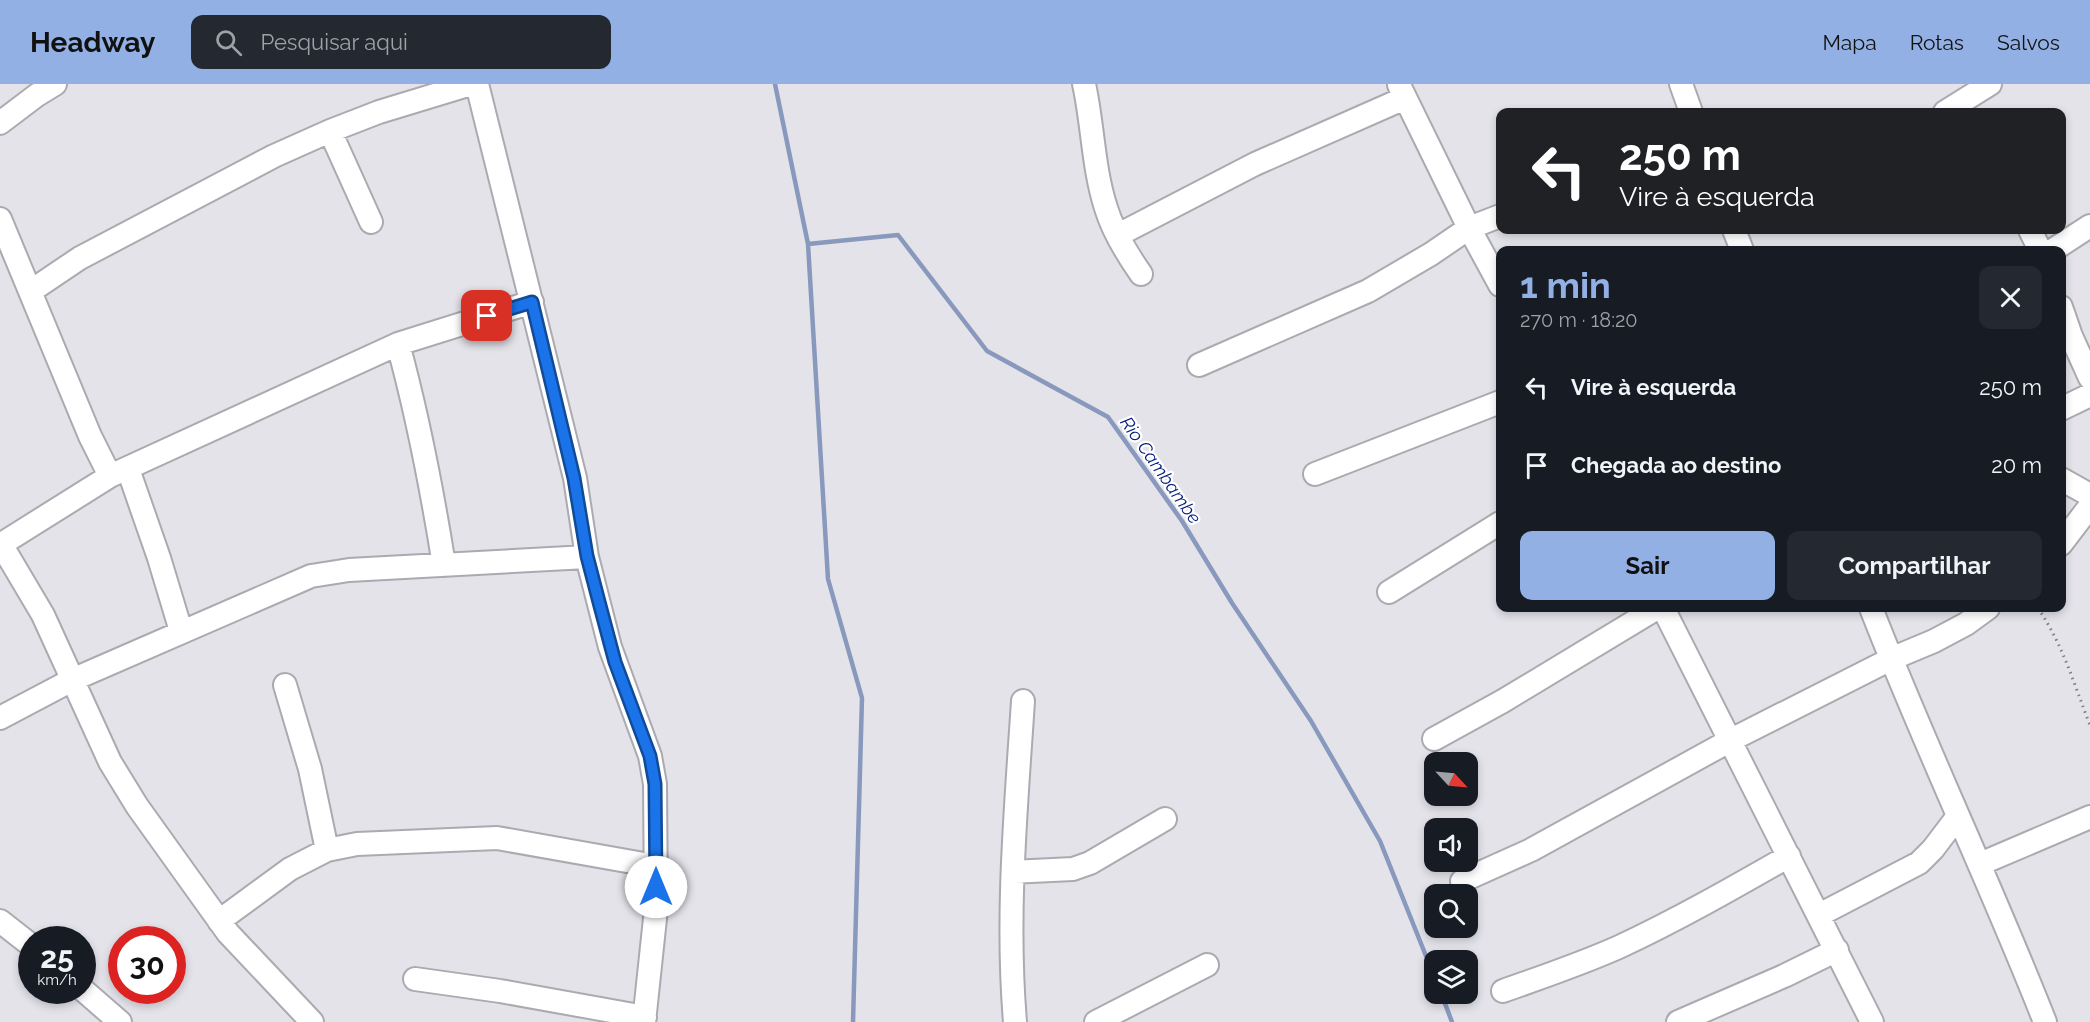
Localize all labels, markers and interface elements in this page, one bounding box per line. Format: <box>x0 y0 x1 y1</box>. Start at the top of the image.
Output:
search box <box>191 15 611 69</box>
text: Headway <box>30 26 155 59</box>
icon: search <box>212 26 245 59</box>
text: Pesquisar aqui <box>260 29 408 55</box>
text: Mapa <box>1823 30 1877 55</box>
text: Rotas <box>1910 30 1964 55</box>
text: Salvos <box>1997 30 2060 55</box>
text: 250 m <box>1619 131 1741 180</box>
icon: left <box>1520 132 1598 210</box>
text: Vire à esquerda <box>1619 181 1815 212</box>
text: 1 min <box>1520 264 1611 306</box>
button: close <box>1979 266 2042 329</box>
pin <box>461 290 512 341</box>
icon: arrive <box>470 299 503 332</box>
text: 270 m · 18:20 <box>1520 308 1638 332</box>
icon: left <box>1520 371 1553 404</box>
text: Vire à esquerda <box>1571 374 1736 400</box>
text: 250 m <box>1979 374 2042 400</box>
water label: Rio Cambambe <box>1116 412 1206 528</box>
icon: arrive <box>1520 449 1553 482</box>
text: Chegada ao destino <box>1571 452 1781 478</box>
text: 20 m <box>1991 452 2042 478</box>
button: Sair <box>1520 531 1775 600</box>
button: Compartilhar <box>1787 531 2042 600</box>
north arrow <box>1424 752 1478 806</box>
map controls <box>1424 752 1478 1004</box>
button: sound <box>1424 818 1478 872</box>
position arrow <box>624 855 688 919</box>
button: search <box>1424 884 1478 938</box>
speed limit sign: 30 <box>108 926 186 1004</box>
text: 25 <box>40 940 74 975</box>
button: layers <box>1424 950 1478 1004</box>
text: km/h <box>37 971 77 989</box>

